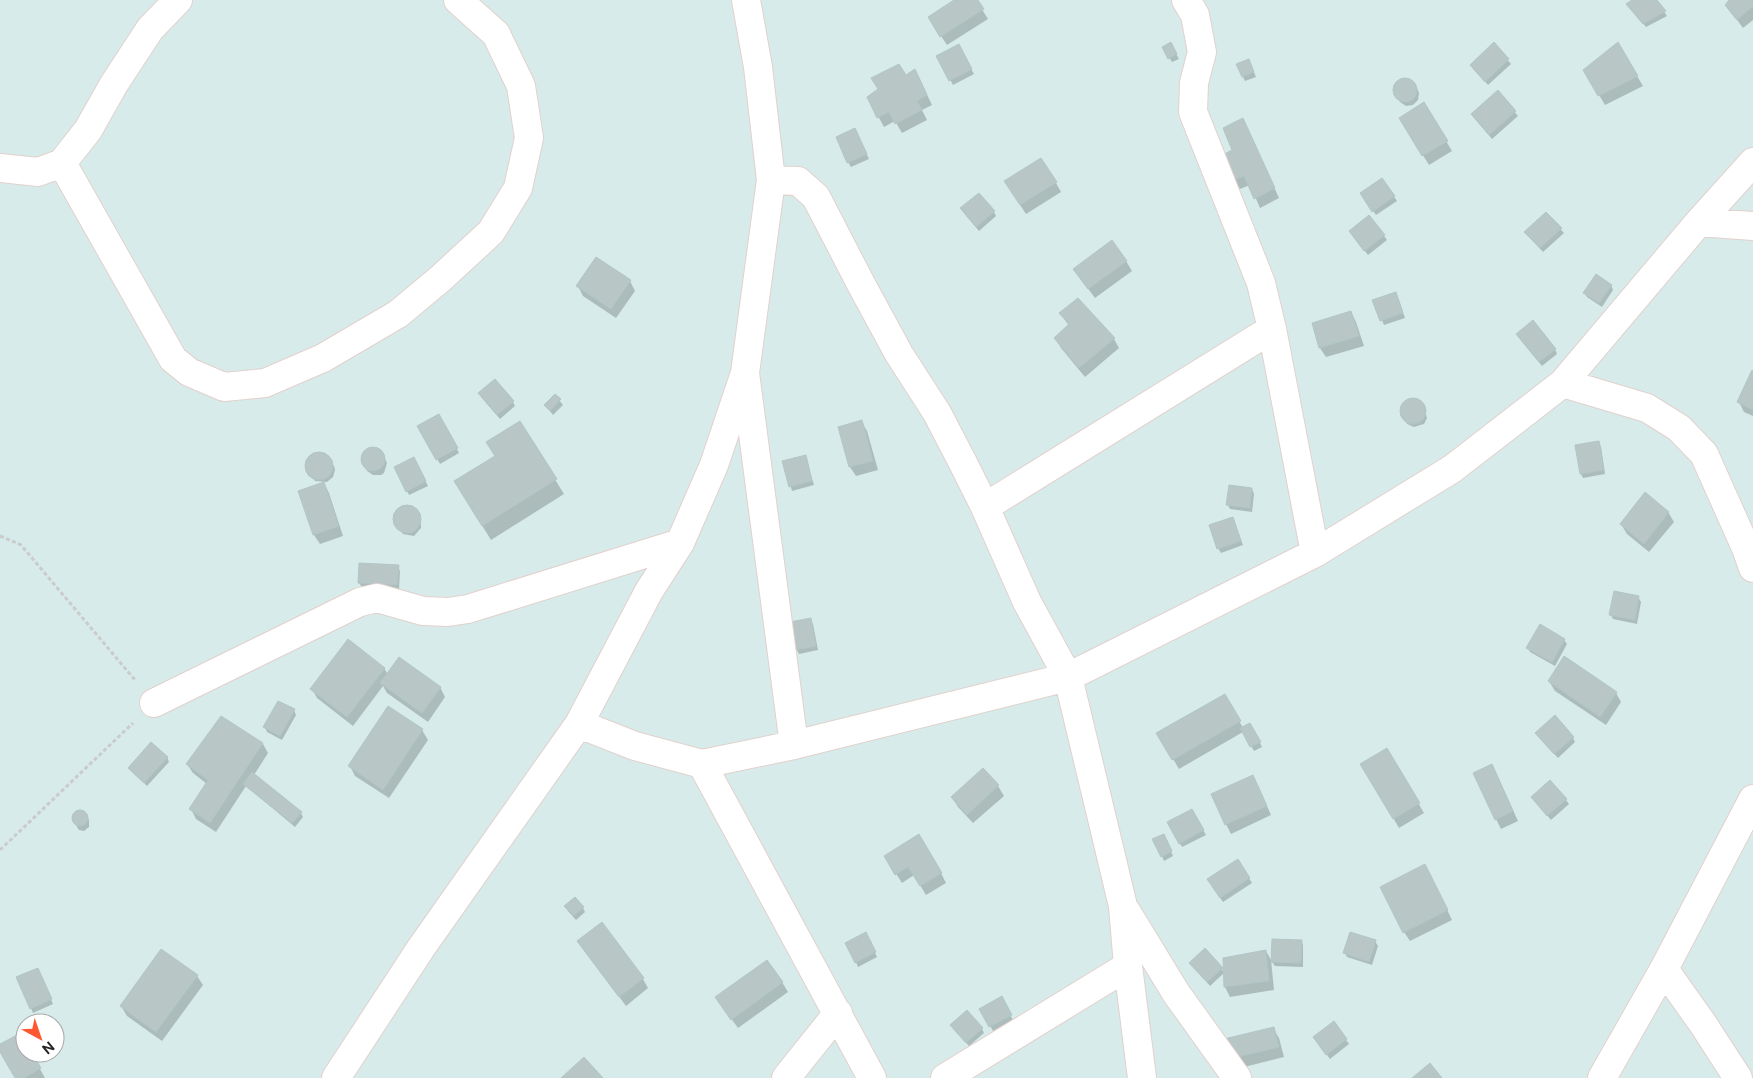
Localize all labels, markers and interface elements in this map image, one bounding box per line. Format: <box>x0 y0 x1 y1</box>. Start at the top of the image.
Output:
north arrow <box>15 1013 65 1063</box>
text: N <box>39 1038 58 1058</box>

